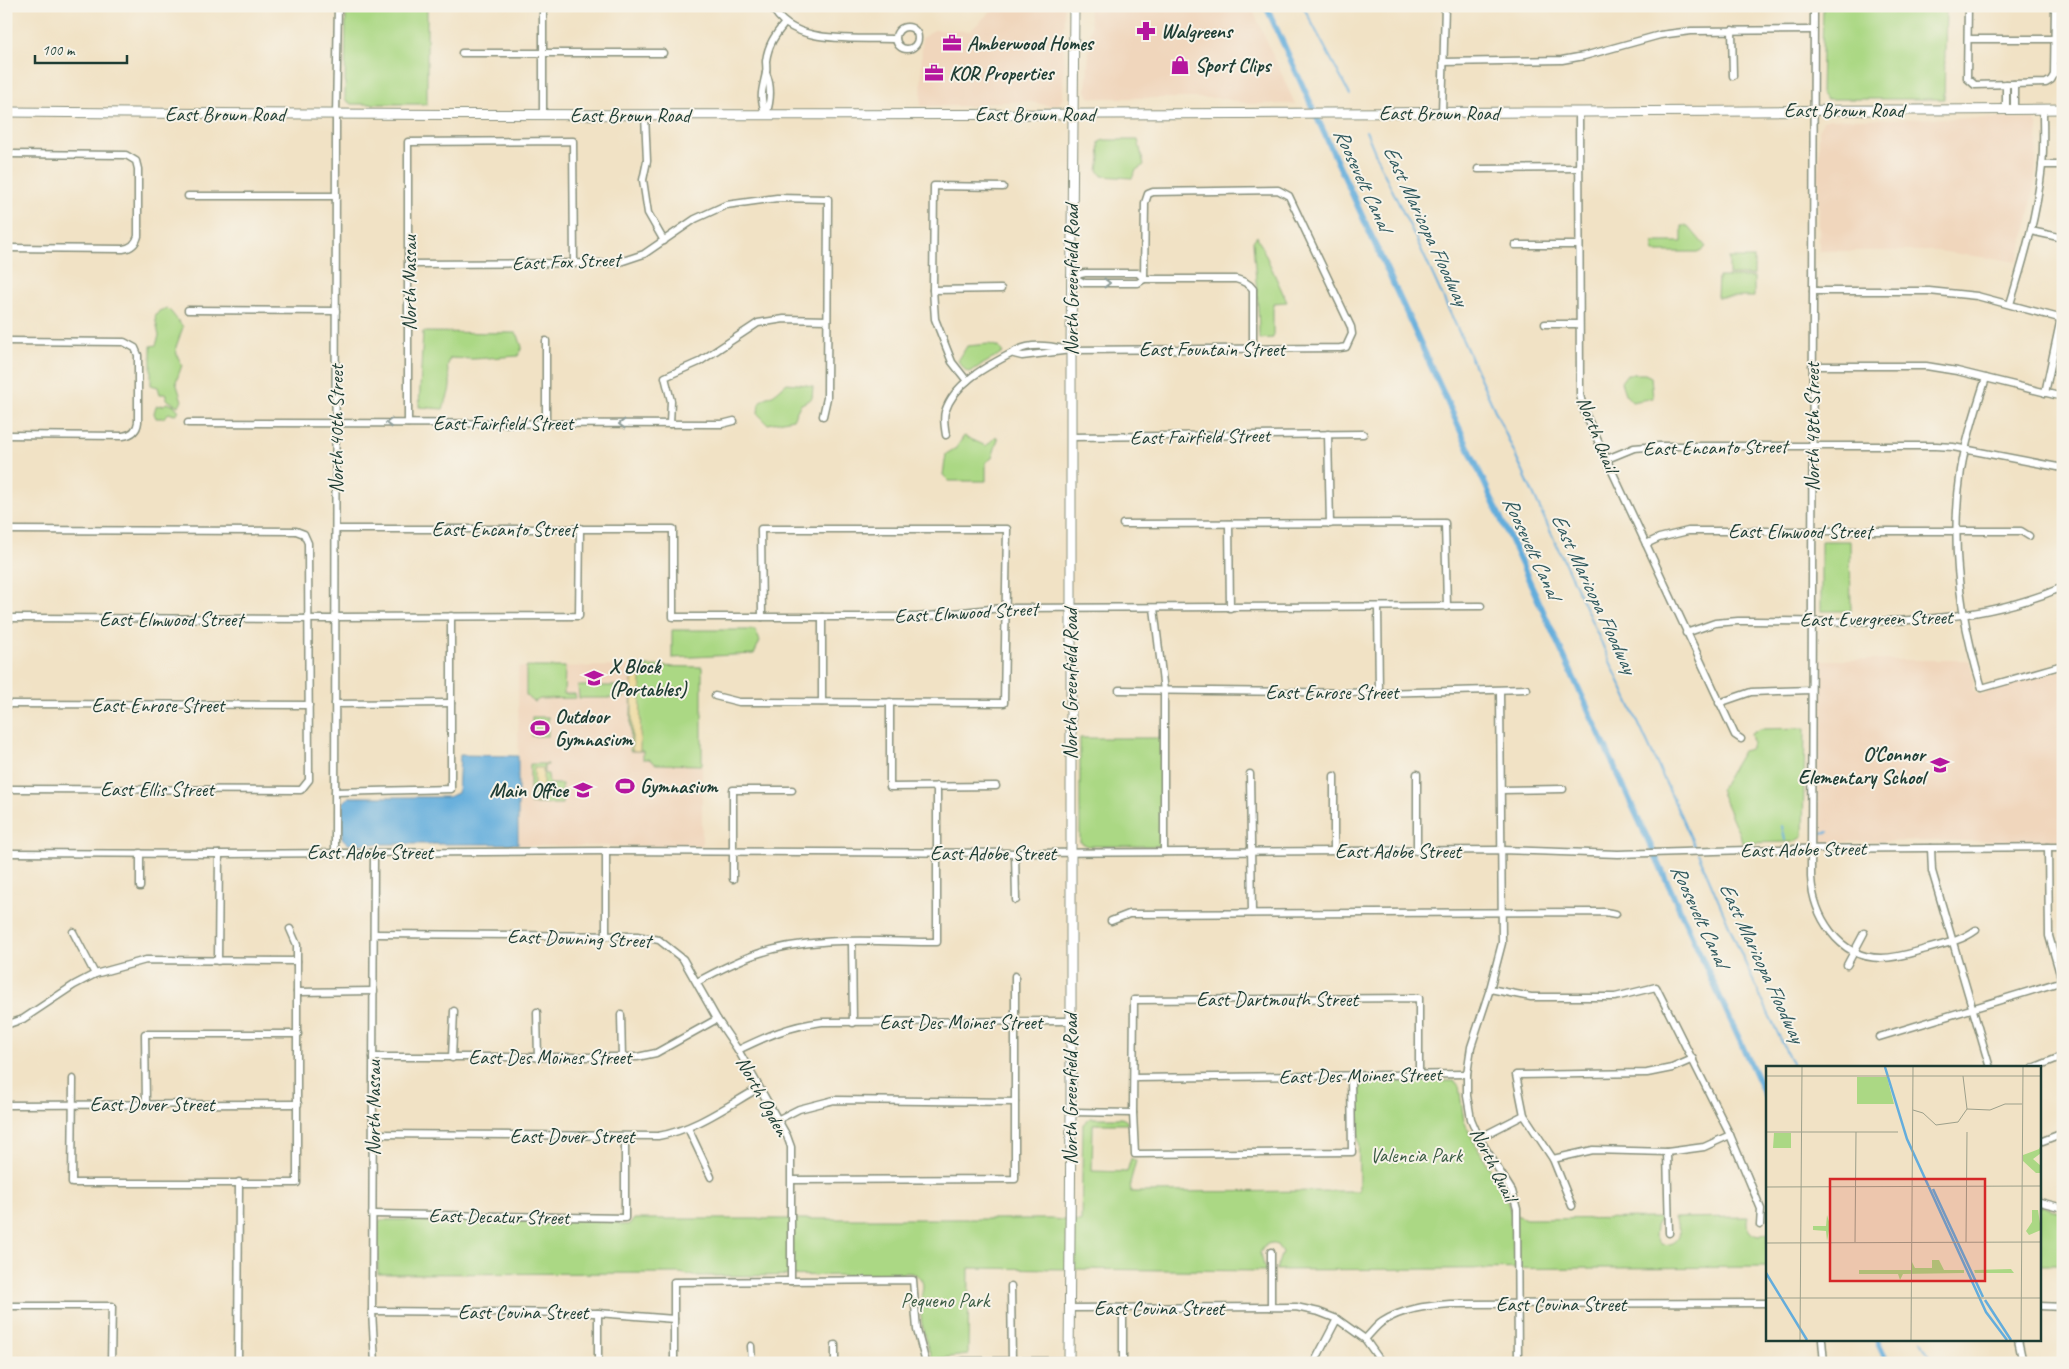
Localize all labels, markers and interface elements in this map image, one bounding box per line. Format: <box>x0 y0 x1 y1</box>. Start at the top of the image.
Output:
place label: Walgreens <box>1161 19 1234 44</box>
pharmacy icon: Walgreens <box>1135 20 1157 42</box>
place label: Amberwood Homes <box>967 31 1095 56</box>
scale bar <box>35 32 128 64</box>
office icon: Amberwood Homes <box>941 32 963 54</box>
text: 100 m <box>42 41 76 60</box>
place label: Sport Clips <box>1195 53 1272 78</box>
shop icon: Sport Clips <box>1169 54 1191 76</box>
place label: KOR Properties <box>949 61 1055 86</box>
office icon: KOR Properties <box>923 62 945 84</box>
street label: East Brown Road <box>1784 98 1907 123</box>
street label: East Brown Road <box>1379 101 1502 126</box>
street label: East Brown Road <box>165 102 288 127</box>
street label: East Brown Road <box>975 102 1098 127</box>
street label: East Brown Road <box>570 103 693 128</box>
water label: Roosevelt Canal <box>1328 124 1401 240</box>
water label: East Maricopa Floodway <box>1378 141 1476 313</box>
street label: North Greenfield Road <box>1059 201 1084 356</box>
street label: North Nassau <box>397 234 422 331</box>
street label: East Fox Street <box>512 247 624 276</box>
one-way arrow <box>1104 278 1111 288</box>
street label: East Fountain Street <box>1139 337 1287 362</box>
street label: North 48th Street <box>1800 360 1825 491</box>
street label: North 40th Street <box>324 362 349 493</box>
street label: North Quail <box>1571 393 1625 479</box>
street label: East Fairfield Street <box>433 411 575 436</box>
one-way arrow <box>385 418 392 428</box>
one-way arrow <box>617 419 625 429</box>
street label: East Fairfield Street <box>1130 423 1273 450</box>
street label: East Encanto Street <box>1643 434 1791 461</box>
water label: Roosevelt Canal <box>1497 492 1570 608</box>
water label: East Maricopa Floodway <box>1546 509 1644 681</box>
street label: East Encanto Street <box>432 517 580 542</box>
street label: East Elmwood Street <box>1728 519 1875 544</box>
street label: East Elmwood Street <box>894 596 1042 629</box>
street label: North Greenfield Road <box>1058 605 1083 760</box>
street label: East Evergreen Street <box>1799 605 1955 632</box>
street label: East Elmwood Street <box>99 607 246 632</box>
place label: X Block (Portables) <box>609 654 688 702</box>
school or university icon: X Block (Portables) <box>583 667 605 689</box>
street label: East Enrose Street <box>1266 680 1401 705</box>
street label: East Enrose Street <box>92 693 227 718</box>
place label: Outdoor Gymnasium <box>555 704 634 752</box>
sports icon: Outdoor Gymnasium <box>529 717 551 739</box>
place label: O'Connor Elementary School <box>1798 742 1928 790</box>
school or university icon: O'Connor Elementary School <box>1929 754 1951 776</box>
place label: Gymnasium <box>640 774 719 799</box>
sports icon: Gymnasium <box>614 775 636 797</box>
street label: East Ellis Street <box>100 777 216 802</box>
place label: Main Office <box>490 778 569 803</box>
school or university icon: Main Office <box>572 779 594 801</box>
street label: East Adobe Street <box>1740 836 1868 863</box>
street label: East Adobe Street <box>1335 839 1463 864</box>
street label: East Adobe Street <box>307 840 435 865</box>
street label: East Adobe Street <box>930 841 1058 866</box>
water label: Roosevelt Canal <box>1665 860 1738 976</box>
water label: East Maricopa Floodway <box>1714 878 1812 1050</box>
street label: East Downing Street <box>507 923 655 954</box>
street label: East Dartmouth Street <box>1196 987 1360 1012</box>
street label: East Des Moines Street <box>880 1010 1045 1035</box>
street label: North Greenfield Road <box>1058 1010 1083 1165</box>
street label: East Des Moines Street <box>469 1045 634 1070</box>
street label: North Ogden <box>730 1052 795 1141</box>
street label: North Nassau <box>361 1059 386 1156</box>
street label: East Des Moines Street <box>1278 1062 1444 1089</box>
inset map <box>1766 1066 2042 1342</box>
street label: East Dover Street <box>90 1092 217 1117</box>
street label: North Quail <box>1464 1123 1524 1208</box>
street label: East Dover Street <box>510 1124 637 1149</box>
park label: Valencia Park <box>1370 1143 1464 1168</box>
street label: East Decatur Street <box>429 1203 572 1230</box>
park label: Pequeno Park <box>901 1288 991 1313</box>
street label: East Covina Street <box>1496 1292 1628 1317</box>
street label: East Covina Street <box>1094 1296 1226 1321</box>
street label: East Covina Street <box>458 1300 590 1325</box>

